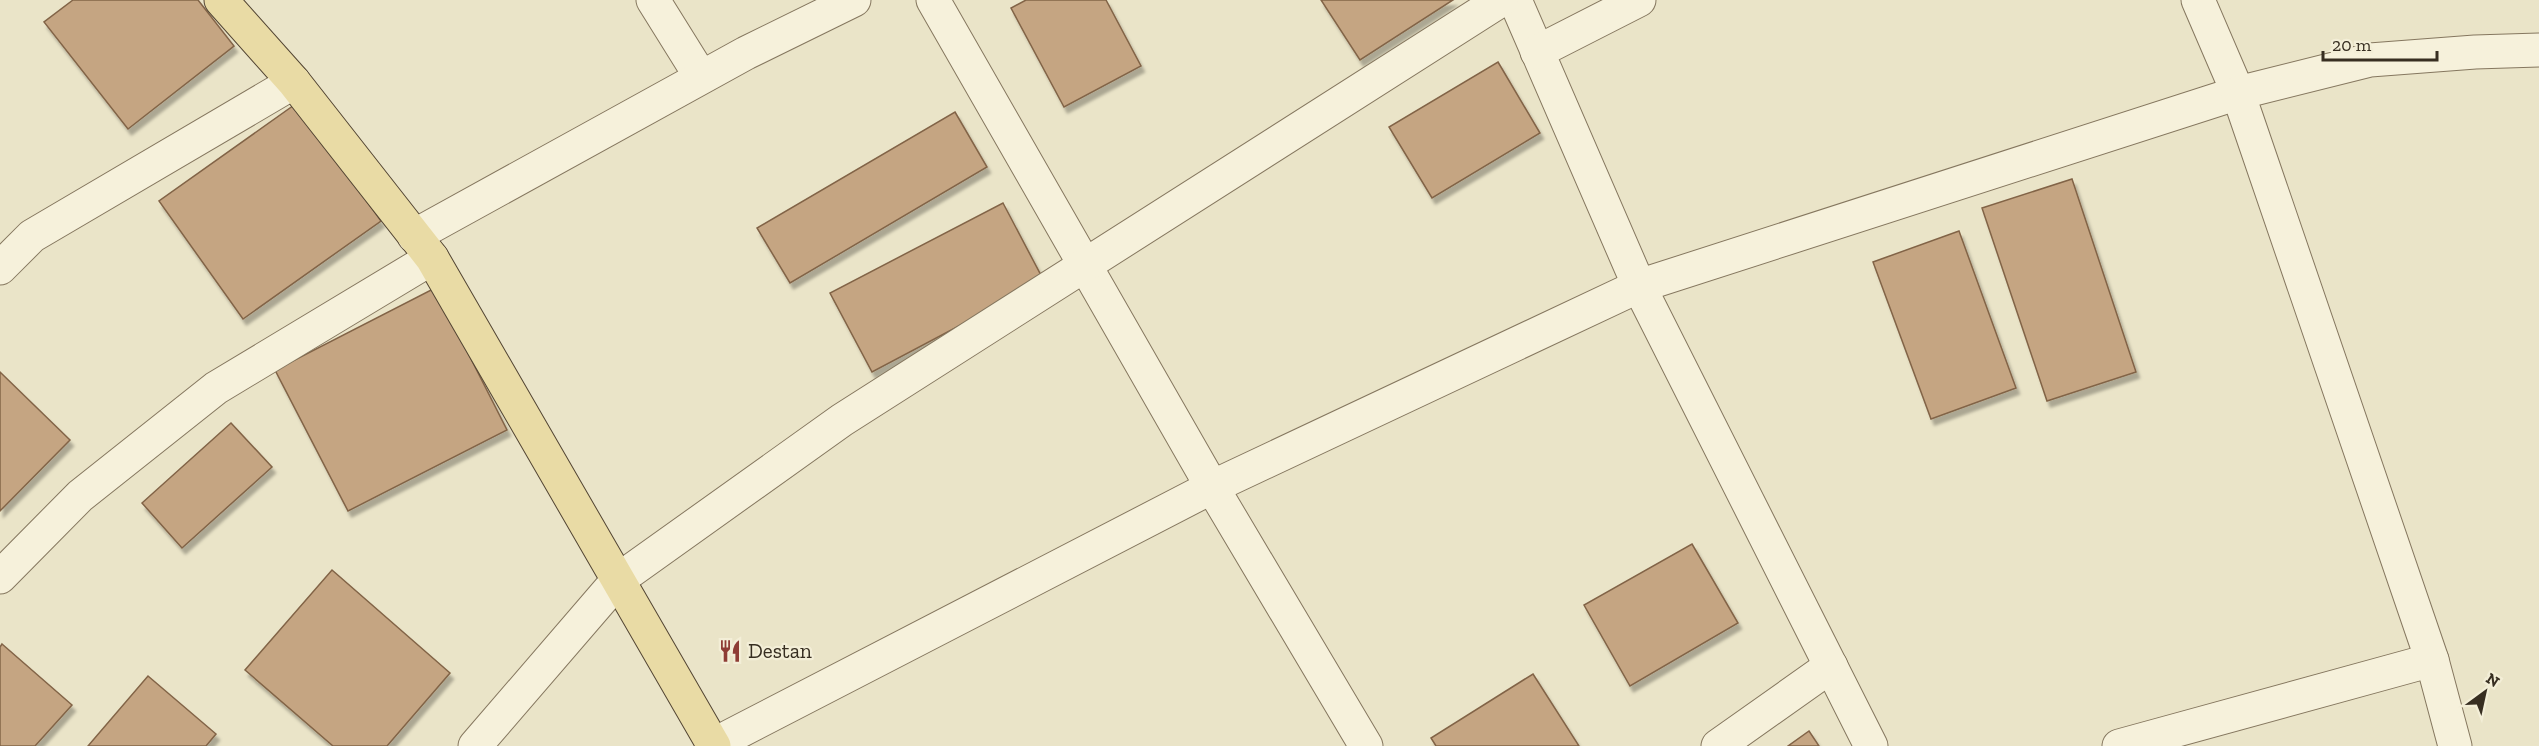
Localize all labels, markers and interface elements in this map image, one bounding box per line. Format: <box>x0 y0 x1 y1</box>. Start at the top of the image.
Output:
scale bar <box>2323 24 2437 62</box>
text: 20 m <box>2332 34 2372 56</box>
restaurant icon: Destan <box>717 638 743 664</box>
place label: Destan <box>748 638 812 663</box>
north arrow <box>2455 662 2515 722</box>
text: N <box>2483 669 2503 691</box>

